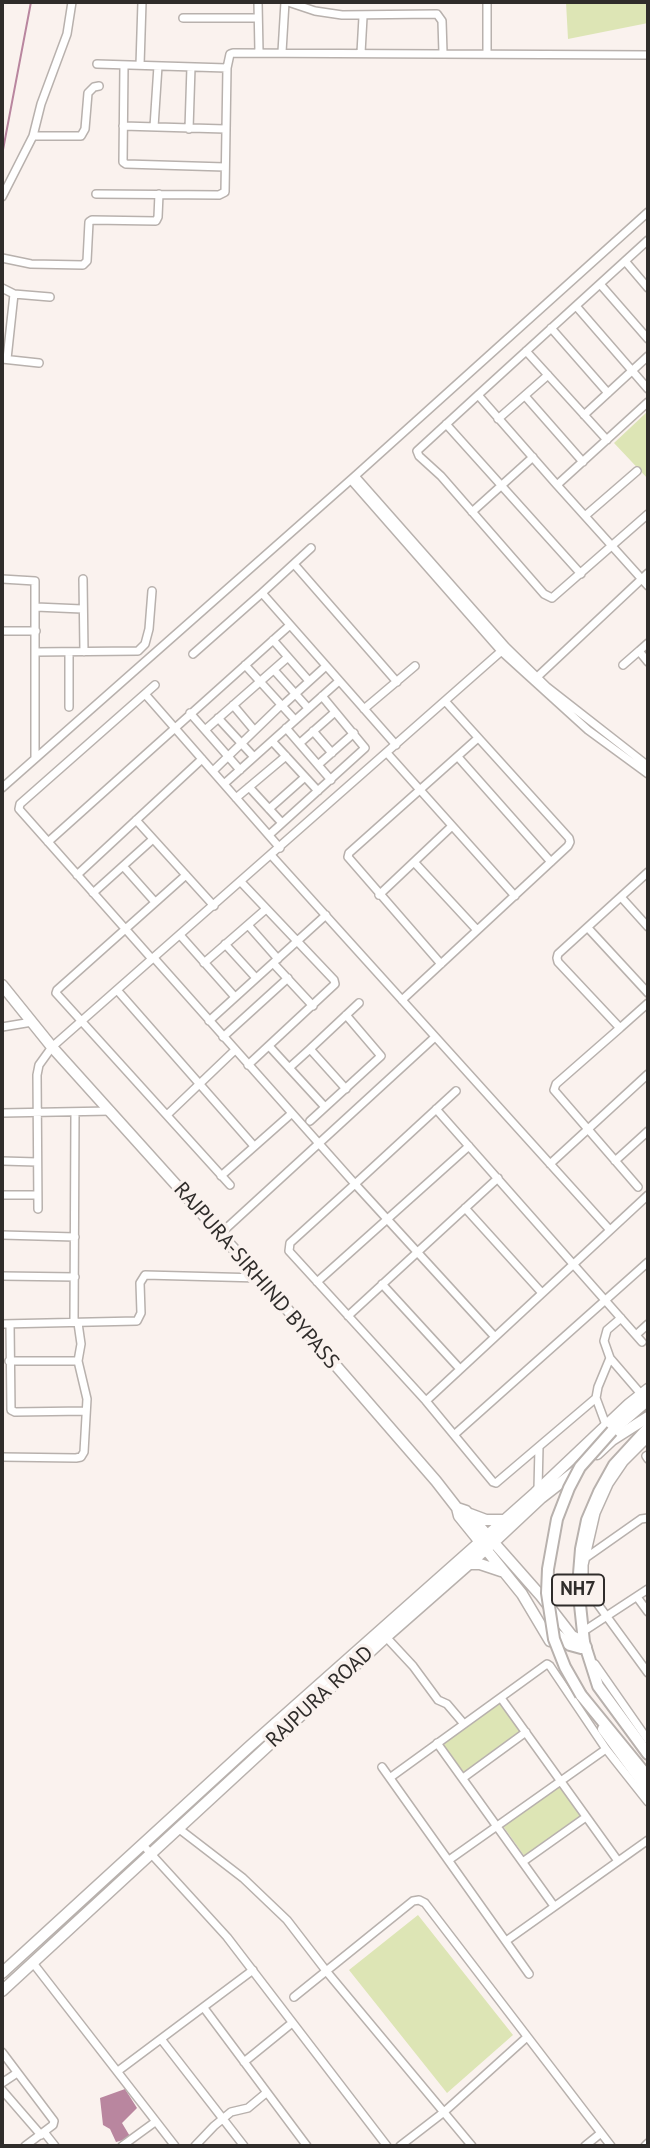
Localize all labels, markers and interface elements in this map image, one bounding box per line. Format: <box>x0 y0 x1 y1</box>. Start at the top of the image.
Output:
street label: RAJPURA-SIRHIND BYPASS <box>168 1177 344 1375</box>
road number: NH7 <box>552 1574 604 1606</box>
street label: RAJPURA ROAD <box>261 1641 379 1753</box>

